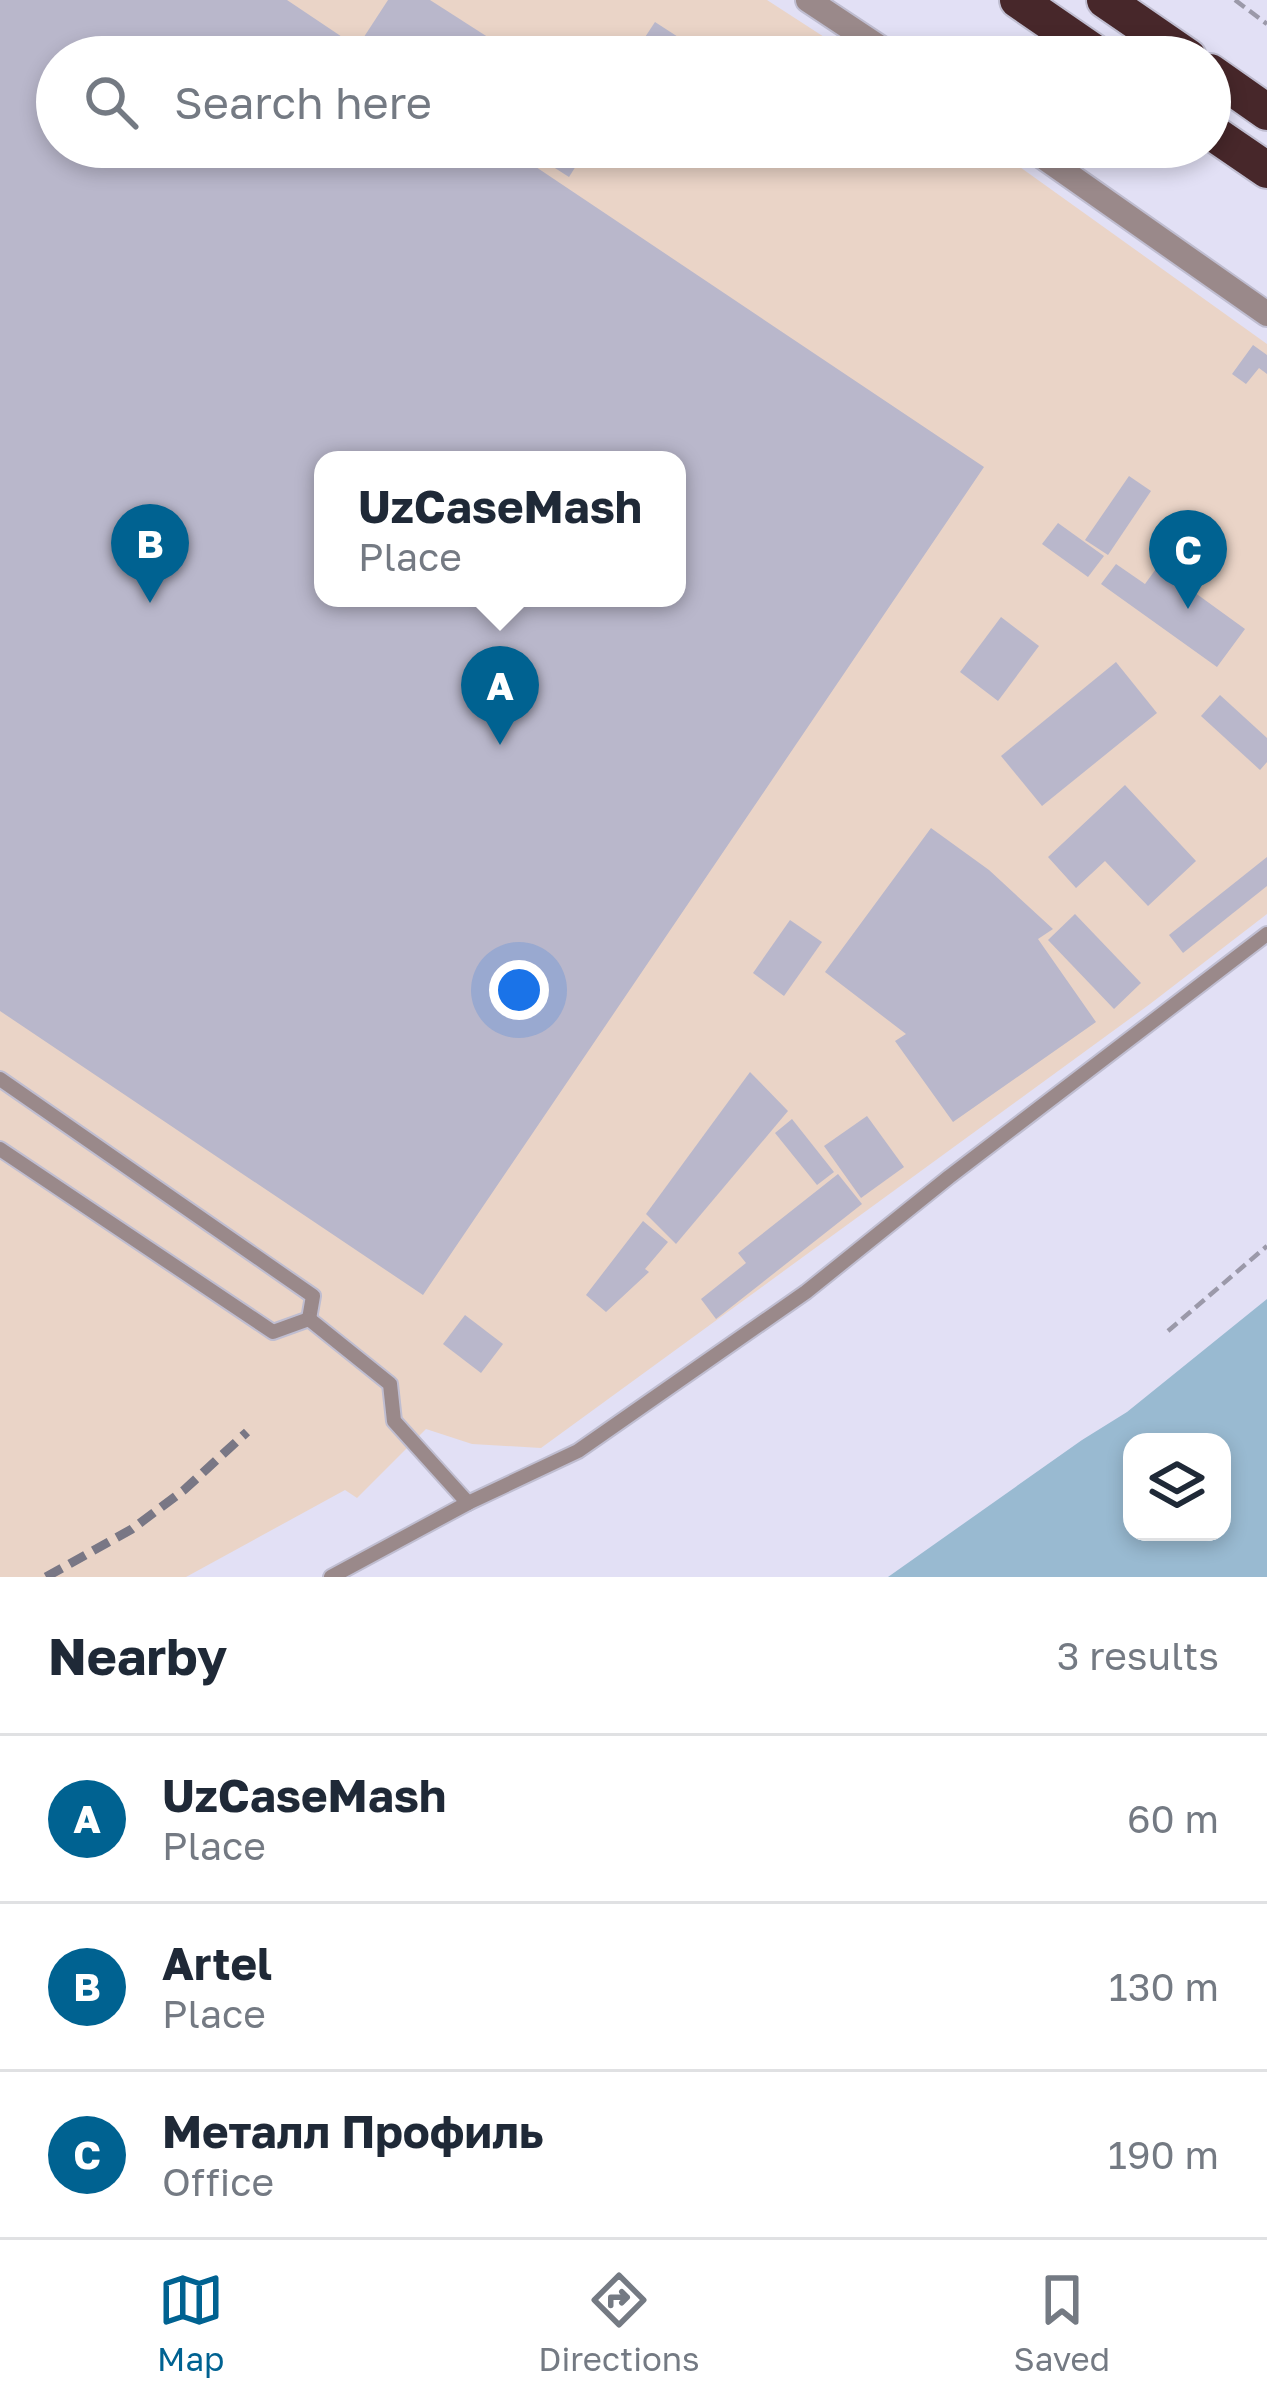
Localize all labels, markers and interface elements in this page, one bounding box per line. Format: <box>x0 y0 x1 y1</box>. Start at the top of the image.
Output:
search box <box>36 36 1231 168</box>
icon: search <box>78 69 144 135</box>
text: Search here <box>174 75 432 129</box>
popup <box>314 451 686 607</box>
text: UzCaseMash <box>358 479 642 533</box>
pin: B <box>111 504 189 603</box>
pin: C <box>1149 510 1227 609</box>
text: Place <box>358 533 462 580</box>
pin: A <box>461 646 539 745</box>
your location <box>489 960 549 1020</box>
map controls <box>1123 1433 1231 1541</box>
button: layers <box>1123 1433 1231 1541</box>
text: Nearby <box>48 1625 227 1686</box>
text: 3 results <box>1057 1632 1219 1679</box>
text: UzCaseMash <box>162 1768 446 1822</box>
text: A <box>73 1795 101 1842</box>
text: 60 m <box>1127 1795 1219 1842</box>
text: Place <box>162 1822 266 1869</box>
text: Artel <box>162 1936 272 1990</box>
text: B <box>73 1963 101 2010</box>
text: 130 m <box>1109 1963 1219 2010</box>
text: Place <box>162 1990 266 2037</box>
text: Металл Профиль <box>162 2104 544 2158</box>
text: C <box>73 2131 101 2178</box>
text: 190 m <box>1108 2131 1219 2178</box>
text: Office <box>162 2158 274 2205</box>
tab: Map <box>157 2267 224 2378</box>
tab: Directions <box>538 2267 700 2378</box>
tab: Saved <box>1014 2267 1110 2378</box>

